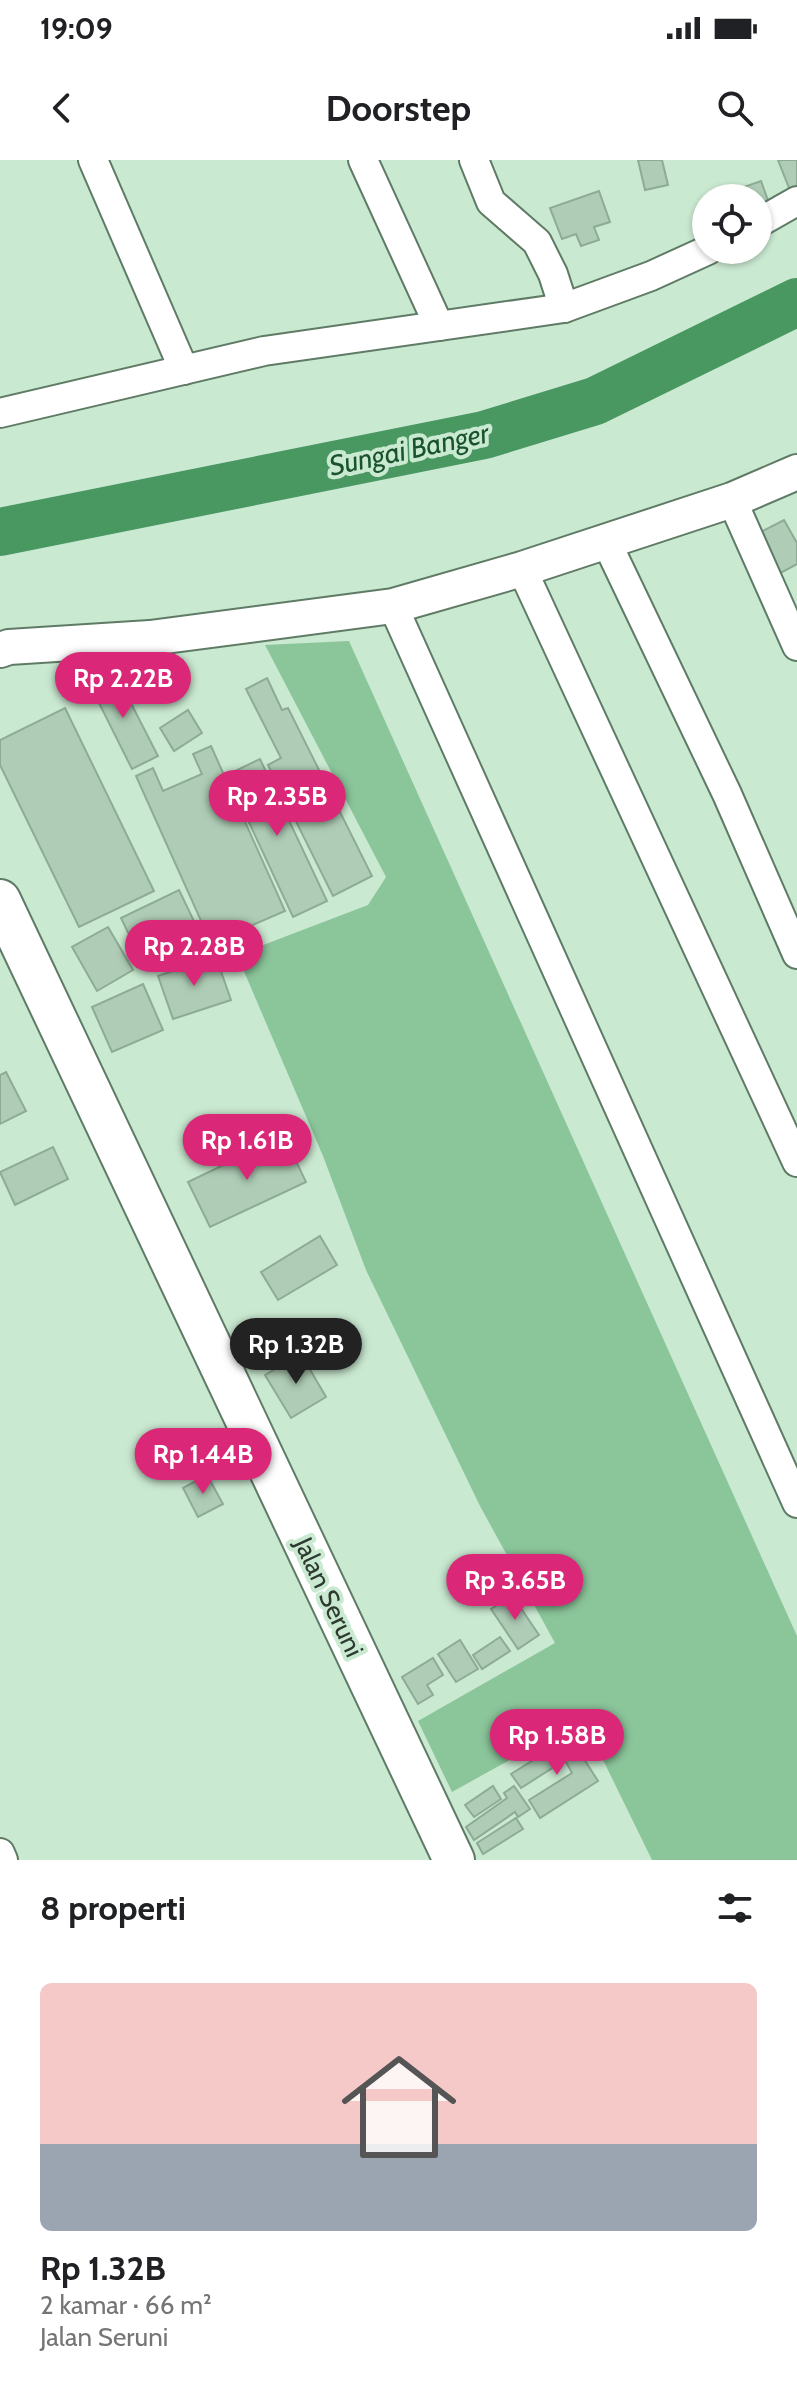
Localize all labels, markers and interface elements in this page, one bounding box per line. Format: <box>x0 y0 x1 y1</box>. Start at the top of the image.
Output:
text: 19:09 <box>40 10 113 47</box>
icon: back <box>40 86 84 130</box>
text: Doorstep <box>326 86 471 130</box>
icon: search <box>713 86 757 130</box>
map controls <box>692 184 772 264</box>
button: locate <box>692 184 772 264</box>
water label: Sungai Banger <box>326 415 493 483</box>
pin: Rp 2.22B <box>40 652 206 720</box>
text: Rp 2.22B <box>73 662 173 694</box>
pin: Rp 2.35B <box>194 770 360 838</box>
text: Rp 2.35B <box>227 780 327 812</box>
pin: Rp 2.28B <box>111 920 277 988</box>
text: Rp 2.28B <box>143 930 245 962</box>
pin: Rp 1.61B <box>164 1114 330 1182</box>
text: Rp 1.61B <box>201 1124 293 1156</box>
pin: Rp 1.32B <box>213 1318 379 1386</box>
text: Rp 1.32B <box>248 1328 344 1360</box>
pin: Rp 1.44B <box>120 1428 286 1496</box>
text: Rp 1.44B <box>153 1438 253 1470</box>
street label: Jalan Seruni <box>287 1531 371 1662</box>
pin: Rp 3.65B <box>432 1554 598 1622</box>
text: Rp 3.65B <box>464 1564 566 1596</box>
pin: Rp 1.58B <box>474 1709 640 1777</box>
text: Rp 1.58B <box>508 1719 606 1751</box>
icon: filters <box>713 1886 757 1930</box>
text: 8 properti <box>40 1887 186 1929</box>
icon: home <box>327 2035 471 2179</box>
text: Rp 1.32B <box>40 2247 166 2289</box>
text: 2 kamar · 66 m² <box>40 2289 212 2321</box>
text: Jalan Seruni <box>40 2321 168 2353</box>

